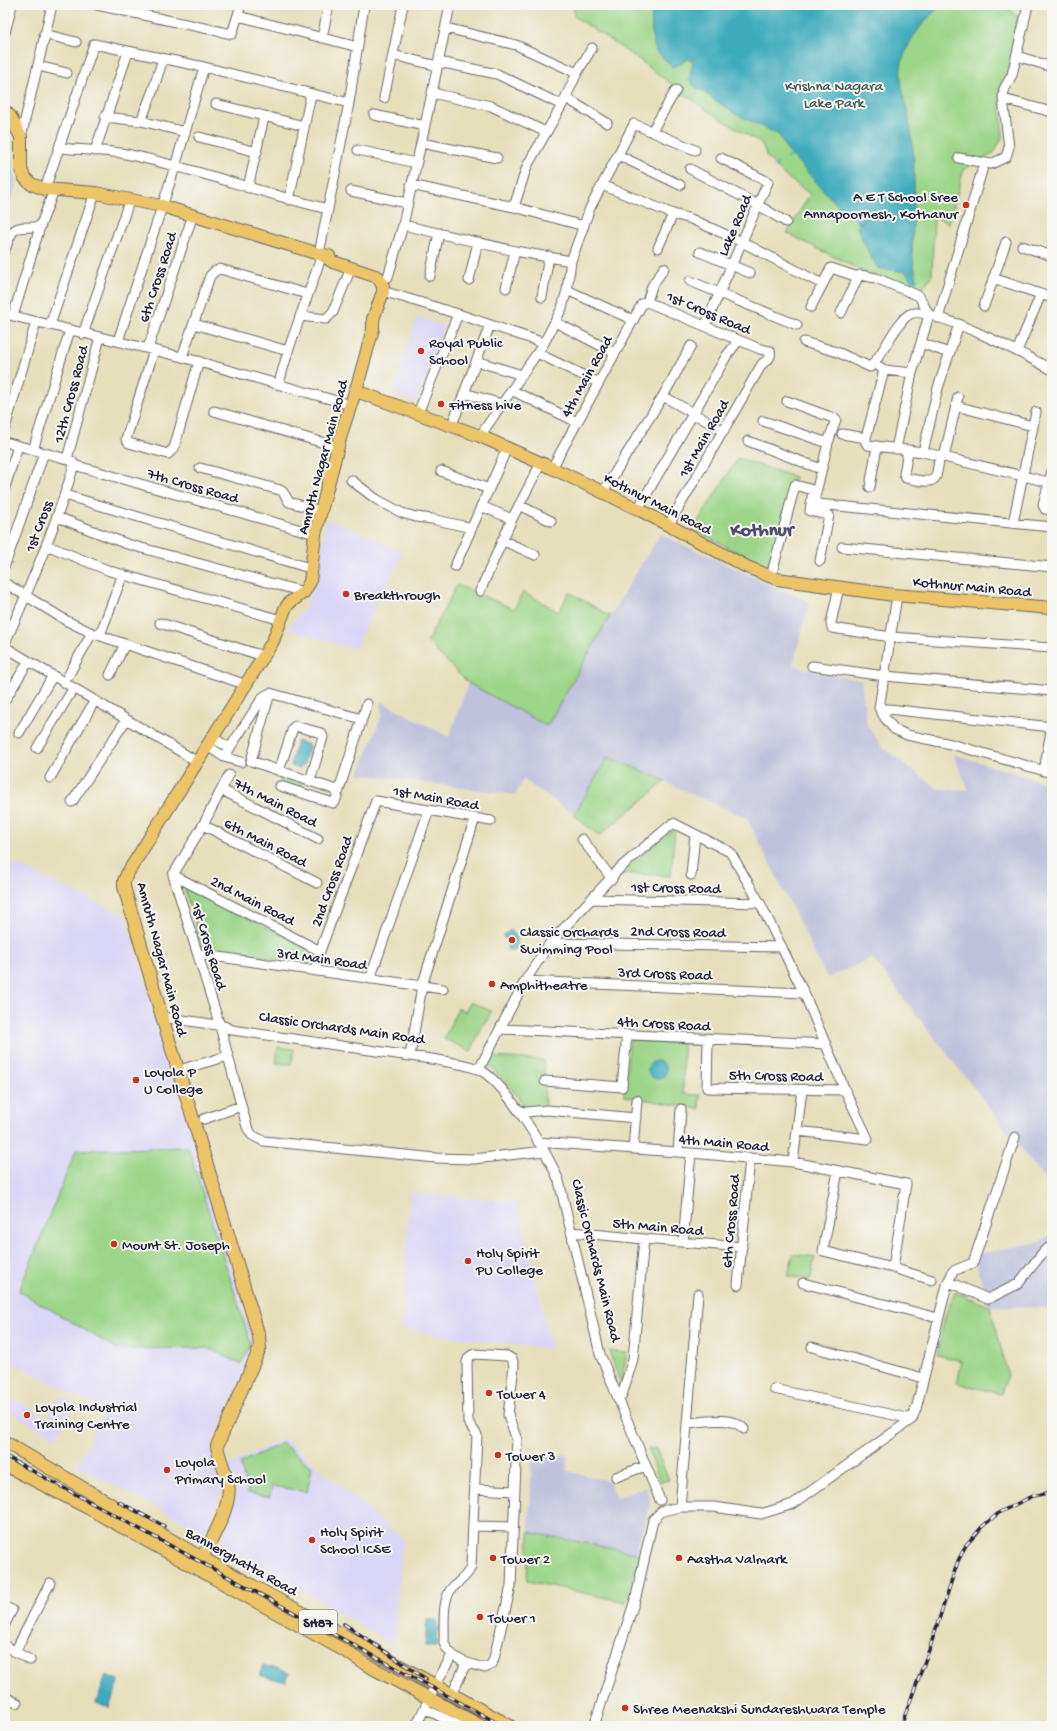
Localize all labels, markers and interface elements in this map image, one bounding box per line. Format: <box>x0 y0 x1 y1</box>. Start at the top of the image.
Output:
park label: Krishna Nagara Lake Park <box>785 78 884 113</box>
place label: A E T School Sree Annapoornesh, Kothanur <box>804 189 960 224</box>
street label: Lake Road <box>715 191 757 259</box>
marker: A E T School Sree Annapoornesh, Kothanur <box>961 200 971 210</box>
street label: 6th Cross Road <box>136 229 182 325</box>
street label: 1st Cross Road <box>662 288 754 340</box>
street label: 4th Main Road <box>558 332 618 421</box>
place label: Royal Public School <box>429 335 503 370</box>
street label: 12th Cross Road <box>50 343 94 446</box>
marker: Royal Public School <box>416 346 426 356</box>
street label: Amruth Nagar Main Road <box>295 377 353 537</box>
street label: 1st Main Road <box>675 396 735 482</box>
place label: Fitness hive <box>448 397 521 415</box>
marker: Fitness hive <box>436 399 446 409</box>
street label: 7th Cross Road <box>144 465 241 509</box>
street label: Kothnur Main Road <box>600 470 715 540</box>
street label: 1st Cross <box>22 498 58 556</box>
district label: Kothnur <box>730 520 796 543</box>
street label: Kothnur Main Road <box>912 574 1033 602</box>
place label: Breakthrough <box>353 587 441 605</box>
marker: Breakthrough <box>341 589 351 599</box>
street label: 7th Main Road <box>230 775 321 833</box>
street label: 1st Main Road <box>390 782 481 816</box>
street label: 6th Main Road <box>221 815 311 873</box>
street label: 2nd Cross Road <box>308 833 358 930</box>
street label: 2nd Main Road <box>207 873 298 931</box>
street label: 1st Cross Road <box>630 879 722 899</box>
street label: Amruth Nagar Main Road <box>132 880 191 1040</box>
street label: 1st Cross Road <box>186 900 230 993</box>
street label: 2nd Cross Road <box>630 923 727 943</box>
place label: Classic Orchards Swimming Pool <box>520 924 619 959</box>
marker: Classic Orchards Swimming Pool <box>507 935 517 945</box>
street label: 3rd Main Road <box>274 945 369 975</box>
street label: 3rd Cross Road <box>617 964 713 986</box>
place label: Amphitheatre <box>500 977 588 995</box>
marker: Amphitheatre <box>487 979 497 989</box>
street label: Classic Orchards Main Road <box>258 1008 427 1050</box>
street label: 4th Cross Road <box>617 1014 712 1036</box>
place label: Loyola P U College <box>144 1064 203 1099</box>
street label: 5th Cross Road <box>729 1067 824 1087</box>
marker: Loyola P U College <box>131 1075 141 1085</box>
street label: 4th Main Road <box>678 1131 771 1157</box>
street label: 6th Cross Road <box>719 1172 745 1269</box>
street label: Classic Orchards Main Road <box>566 1177 624 1345</box>
street label: 5th Main Road <box>612 1215 705 1241</box>
place label: Mount St. Joseph <box>122 1237 230 1255</box>
marker: Mount St. Joseph <box>109 1239 119 1249</box>
place label: Holy Spirit PU College <box>475 1245 543 1280</box>
marker: Holy Spirit PU College <box>463 1256 473 1266</box>
place label: Tower 4 <box>496 1386 546 1404</box>
marker: Tower 4 <box>484 1388 494 1398</box>
place label: Loyola Industrial Training Centre <box>34 1399 137 1434</box>
marker: Loyola Industrial Training Centre <box>22 1410 32 1420</box>
place label: Tower 3 <box>505 1448 556 1466</box>
marker: Tower 3 <box>493 1450 503 1460</box>
place label: Loyola Primary School <box>174 1454 266 1489</box>
marker: Loyola Primary School <box>162 1465 172 1475</box>
street label: Bannerghatta Road <box>181 1524 301 1602</box>
place label: Holy Spirit School ICSE <box>320 1524 391 1559</box>
marker: Holy Spirit School ICSE <box>307 1535 317 1545</box>
place label: Tower 2 <box>500 1551 550 1569</box>
place label: Aastha Valmark <box>687 1551 788 1569</box>
marker: Tower 2 <box>488 1553 498 1563</box>
marker: Aastha Valmark <box>674 1553 684 1563</box>
road number: SH87 <box>299 1610 337 1634</box>
place label: Tower 1 <box>487 1610 536 1628</box>
marker: Tower 1 <box>475 1612 485 1622</box>
place label: Shree Meenakshi Sundareshwara Temple <box>633 1701 886 1719</box>
marker: Shree Meenakshi Sundareshwara Temple <box>620 1703 630 1713</box>

